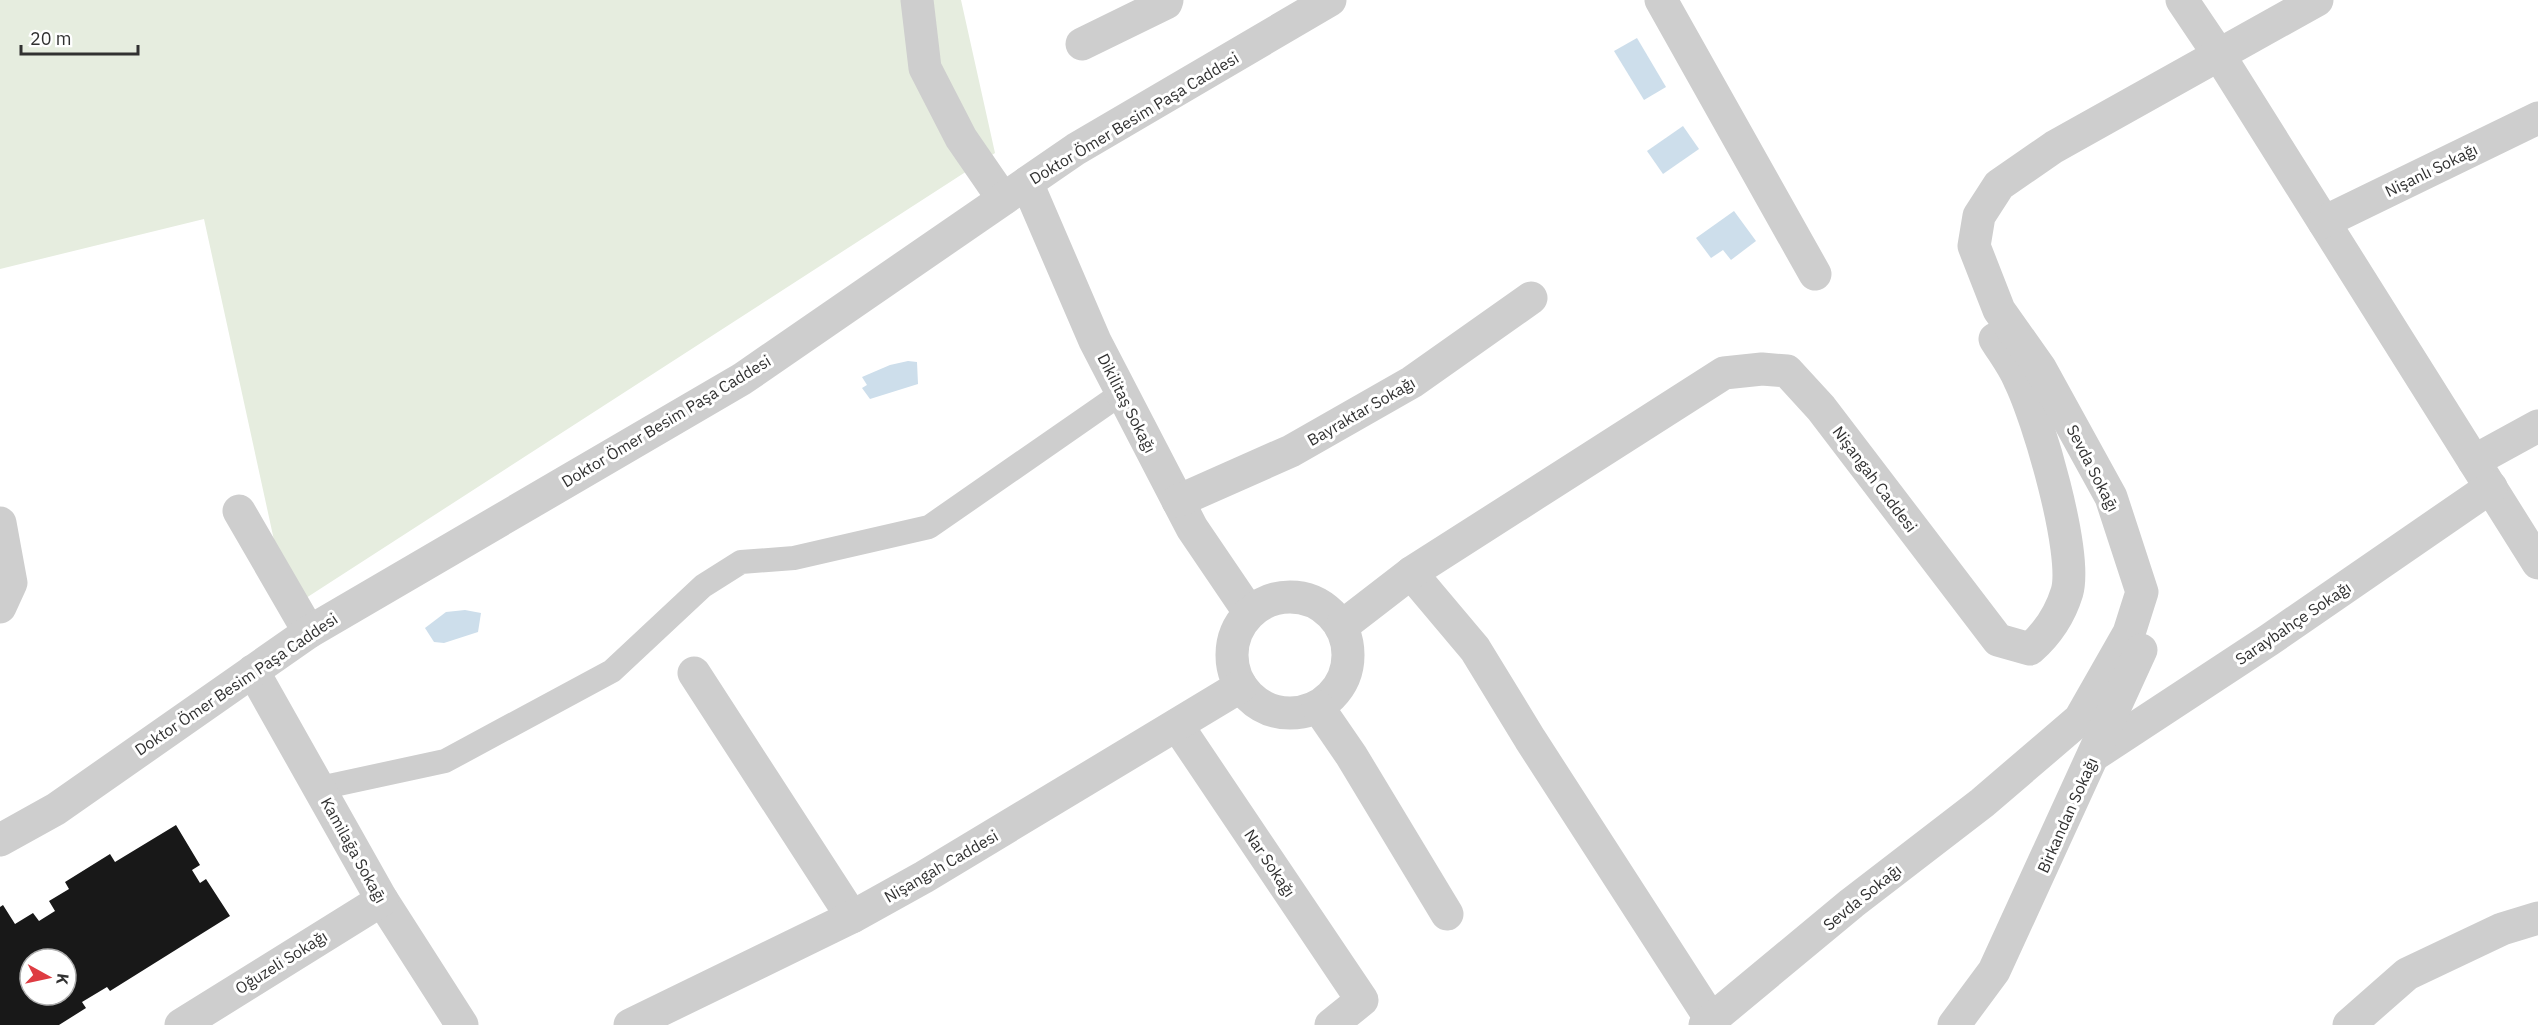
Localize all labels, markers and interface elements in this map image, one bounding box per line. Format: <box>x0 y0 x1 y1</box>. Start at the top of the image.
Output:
scale bar <box>21 18 138 56</box>
text: 20 m <box>30 27 72 50</box>
street label: Doktor Ömer Besim Paşa Caddesi <box>1026 48 1242 188</box>
street label: Nişanlı Sokağı <box>2381 139 2481 201</box>
street label: Dikilitaş Sokağı <box>1093 350 1161 456</box>
street label: Doktor Ömer Besim Paşa Caddesi <box>558 351 774 491</box>
street label: Bayraktar Sokağı <box>1304 372 1418 450</box>
street label: Sevda Sokaḡı <box>2063 421 2123 515</box>
street label: Nişangah Caddesi <box>1828 422 1922 536</box>
street label: Saraybahçe Sokağı <box>2231 577 2355 669</box>
street label: Doktor Ömer Besim Paşa Caddesi <box>131 608 341 760</box>
street label: Birkandan Sokağı <box>2033 754 2101 876</box>
street label: Kamilaḡa Sokaḡı <box>317 794 391 906</box>
street label: Nişangah Caddesi <box>880 825 1002 907</box>
street label: Nar Sokağı <box>1240 825 1300 901</box>
street label: Sevda Sokaḡı <box>1819 859 1905 935</box>
street label: Oğuzeli Sokağı <box>231 926 331 998</box>
north arrow <box>18 947 78 1007</box>
text: K <box>52 972 74 986</box>

